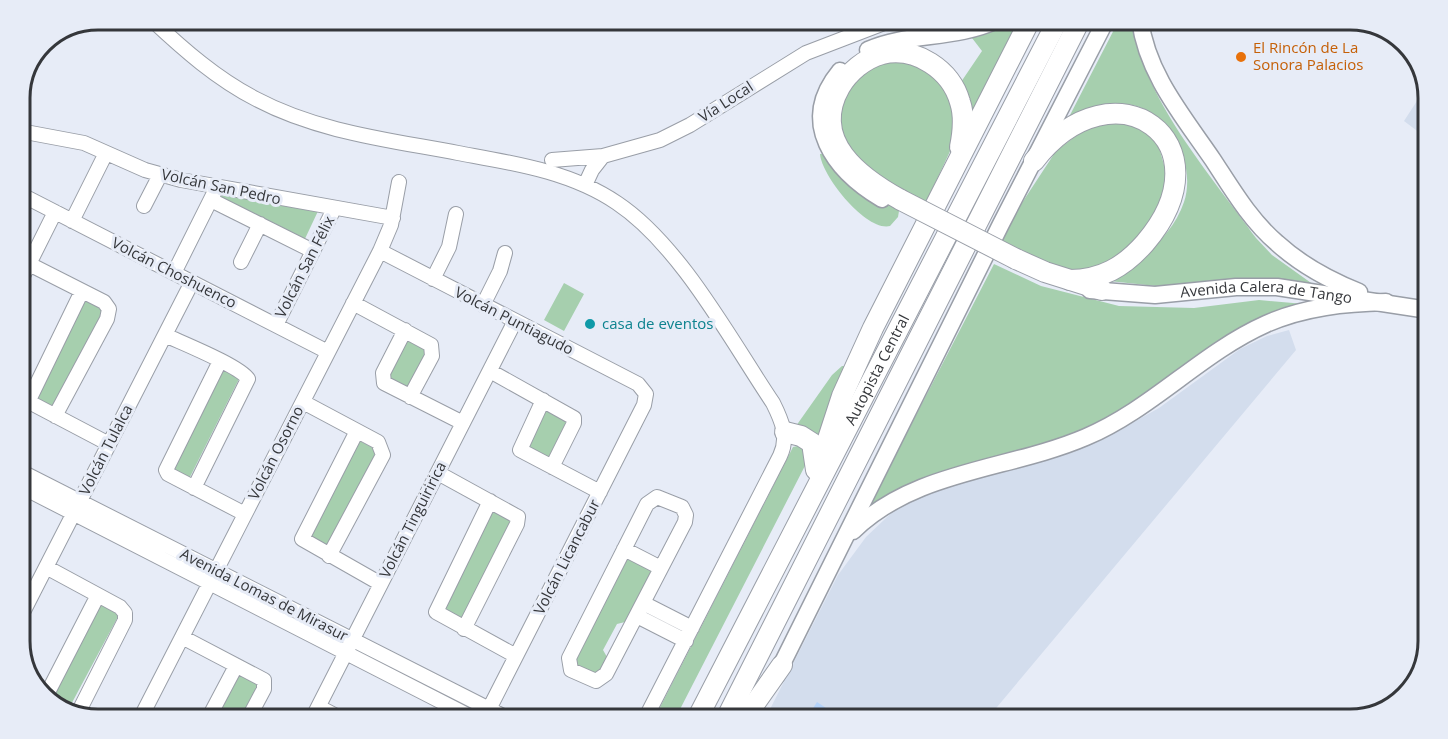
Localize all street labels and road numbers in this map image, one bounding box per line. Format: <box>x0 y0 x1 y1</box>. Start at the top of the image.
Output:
street label: Vía Local <box>694 76 757 126</box>
street label: Volcán San Pedro <box>160 164 283 208</box>
street label: Volcán San Félix <box>270 212 338 321</box>
street label: Volcán Choshuenco <box>109 232 240 312</box>
street label: Avenida Calera de Tango <box>1179 276 1354 307</box>
street label: Volcán Puntiagudo <box>452 282 577 359</box>
street label: Autopista Central <box>840 311 913 428</box>
street label: Volcán Tulalca <box>74 401 137 498</box>
street label: Volcán Osorno <box>243 402 307 503</box>
street label: Volcán Tinguiririca <box>374 458 450 581</box>
street label: Volcán Licancabur <box>528 496 604 618</box>
street label: Avenida Lomas de Mirasur <box>177 543 352 645</box>

